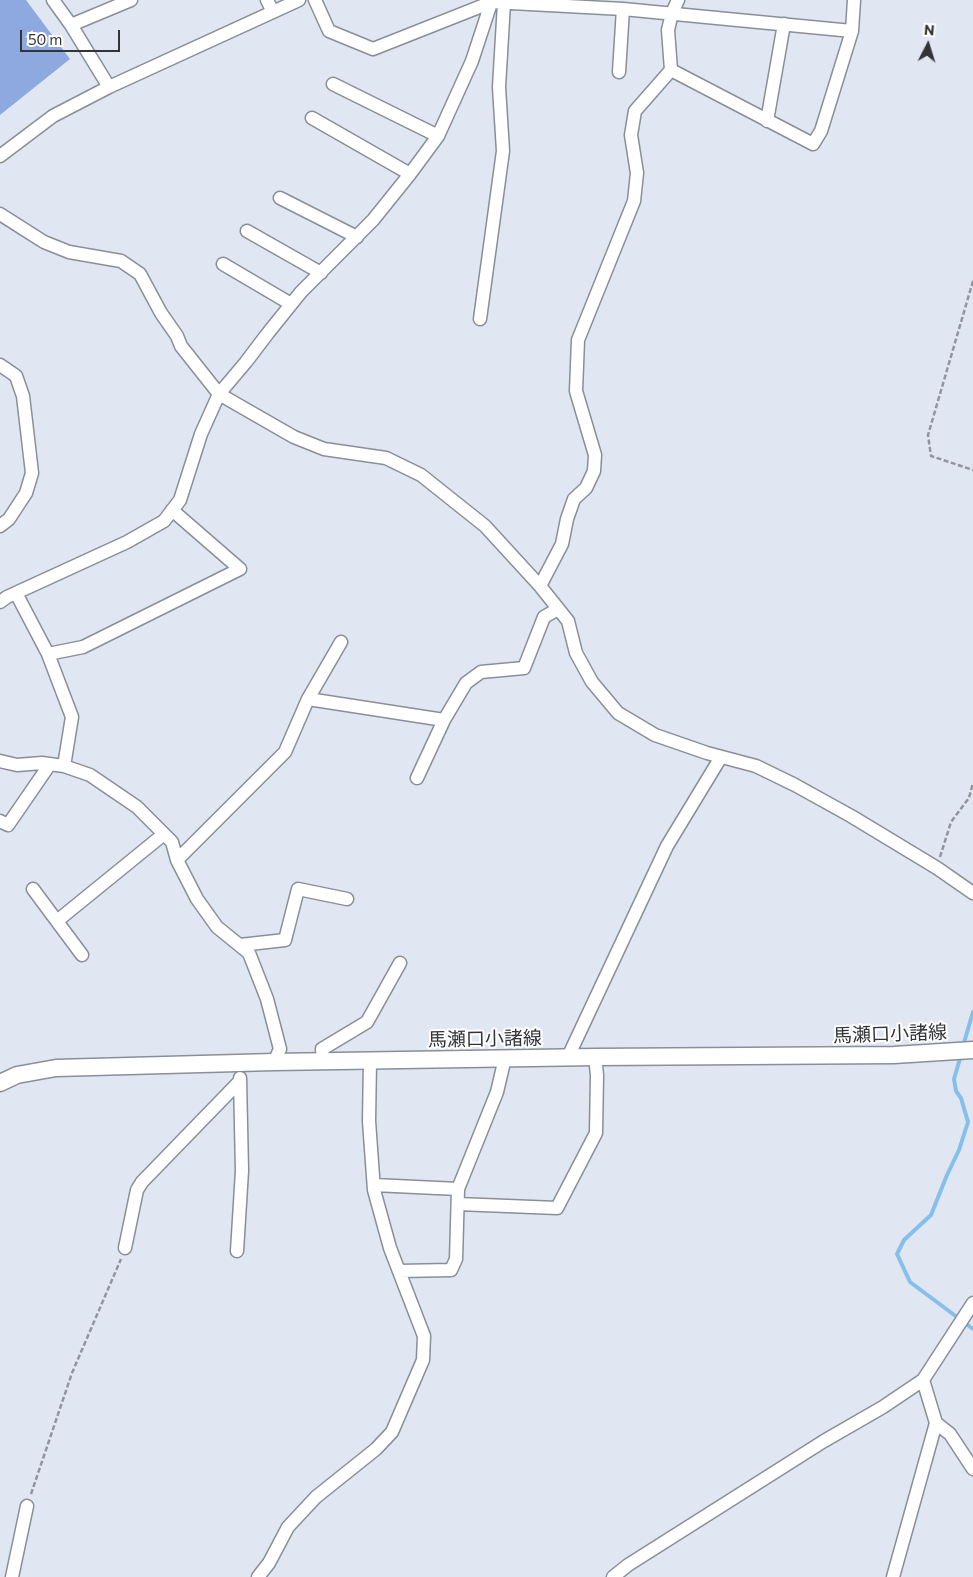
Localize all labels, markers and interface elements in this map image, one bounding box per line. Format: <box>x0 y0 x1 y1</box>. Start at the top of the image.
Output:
scale bar <box>22 20 122 52</box>
north arrow <box>903 20 953 70</box>
text: N <box>923 21 935 38</box>
text: 50 m <box>28 30 62 48</box>
street label: 馬瀬口小諸線 <box>833 1021 947 1047</box>
street label: 馬瀬口小諸線 <box>428 1027 542 1051</box>

